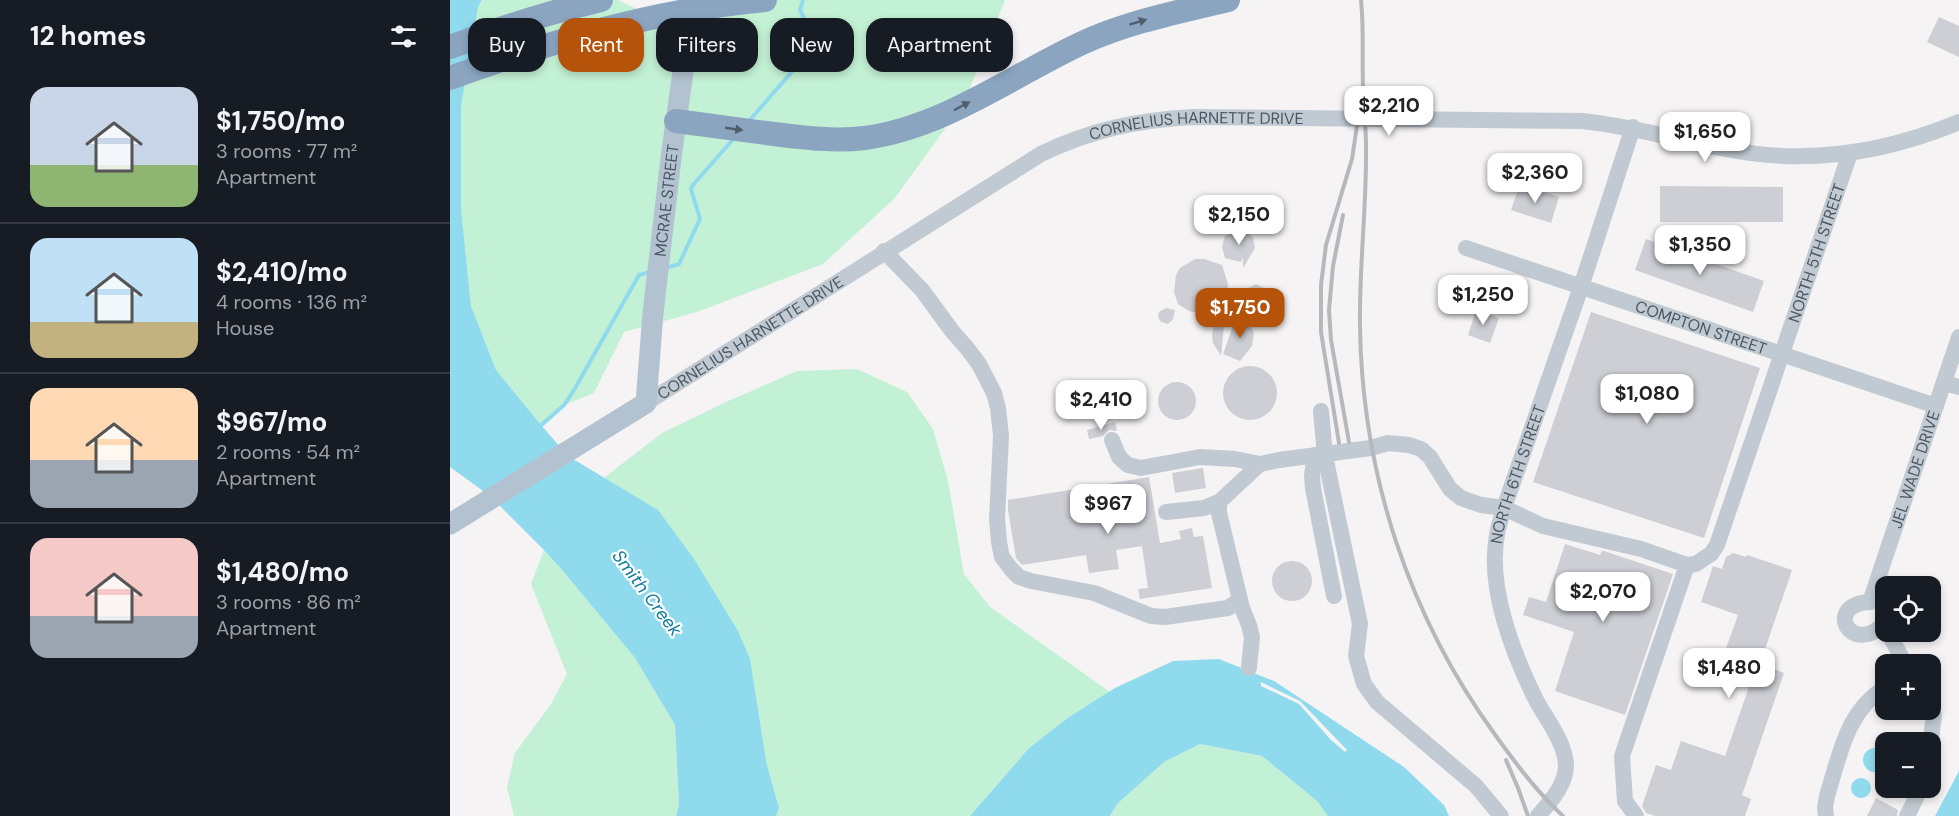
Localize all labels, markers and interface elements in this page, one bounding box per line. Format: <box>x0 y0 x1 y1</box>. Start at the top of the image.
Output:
one-way arrow <box>1129 17 1147 26</box>
chip: Buy <box>468 18 546 72</box>
chip: Rent <box>558 18 644 72</box>
chip: Filters <box>656 18 758 72</box>
chip: New <box>770 18 854 72</box>
chip: Apartment <box>866 18 1013 72</box>
text: 12 homes <box>30 19 146 53</box>
icon: filters <box>387 20 420 53</box>
pin: $2,210 <box>1340 86 1438 137</box>
text: $2,210 <box>1358 92 1420 118</box>
one-way arrow <box>954 101 971 111</box>
text: $1,750/mo <box>216 104 345 138</box>
street label: CORNELIUS HARNETTE DRIVE <box>1086 106 1304 145</box>
icon: home <box>78 111 150 183</box>
pin: $1,650 <box>1656 112 1754 163</box>
text: $1,650 <box>1673 118 1737 144</box>
one-way arrow <box>725 124 744 133</box>
text: 3 rooms · 77 m² <box>216 138 357 164</box>
street label: MCRAE STREET <box>649 143 683 258</box>
pin: $2,360 <box>1486 153 1584 204</box>
text: $2,360 <box>1501 159 1569 185</box>
text: Apartment <box>216 164 316 190</box>
street label: NORTH 5TH STREET <box>1783 181 1849 325</box>
pin: $2,150 <box>1190 195 1288 246</box>
text: $2,150 <box>1208 201 1270 227</box>
pin: $1,350 <box>1651 225 1749 276</box>
text: $1,350 <box>1669 231 1731 257</box>
text: $2,410/mo <box>216 255 348 289</box>
icon: home <box>78 262 150 334</box>
street label: CORNELIUS HARNETTE DRIVE <box>653 271 847 404</box>
pin: $1,250 <box>1434 275 1532 326</box>
text: $1,250 <box>1452 281 1514 307</box>
pin: $1,750 <box>1191 288 1289 339</box>
text: 4 rooms · 136 m² <box>216 289 367 315</box>
text: $1,750 <box>1209 294 1271 320</box>
street label: COMPTON STREET <box>1633 295 1770 359</box>
text: House <box>216 315 274 341</box>
pin: $1,080 <box>1598 374 1696 425</box>
pin: $2,410 <box>1052 380 1150 431</box>
text: $1,080 <box>1614 380 1680 406</box>
text: $2,410 <box>1070 386 1132 412</box>
street label: NORTH 6TH STREET <box>1485 402 1550 545</box>
text: $967/mo <box>216 405 327 439</box>
street label: JEL WADE DRIVE <box>1885 408 1944 531</box>
icon: home <box>78 412 150 484</box>
text: 2 rooms · 54 m² <box>216 439 360 465</box>
text: Apartment <box>216 465 316 491</box>
pin: $967 <box>1072 484 1144 535</box>
text: $967 <box>1084 490 1132 516</box>
water label: Smith Creek <box>607 545 688 642</box>
text: $1,480/mo <box>216 555 349 589</box>
icon: home <box>78 562 150 634</box>
pin: $2,070 <box>1554 572 1652 623</box>
map controls <box>1875 576 1941 798</box>
button: locate <box>1875 576 1941 642</box>
text: $2,070 <box>1569 578 1637 604</box>
text: 3 rooms · 86 m² <box>216 589 361 615</box>
text: Apartment <box>216 615 316 641</box>
pin: $1,480 <box>1680 648 1778 699</box>
text: $1,480 <box>1697 654 1761 680</box>
button: + <box>1875 654 1941 720</box>
button: − <box>1875 732 1941 798</box>

